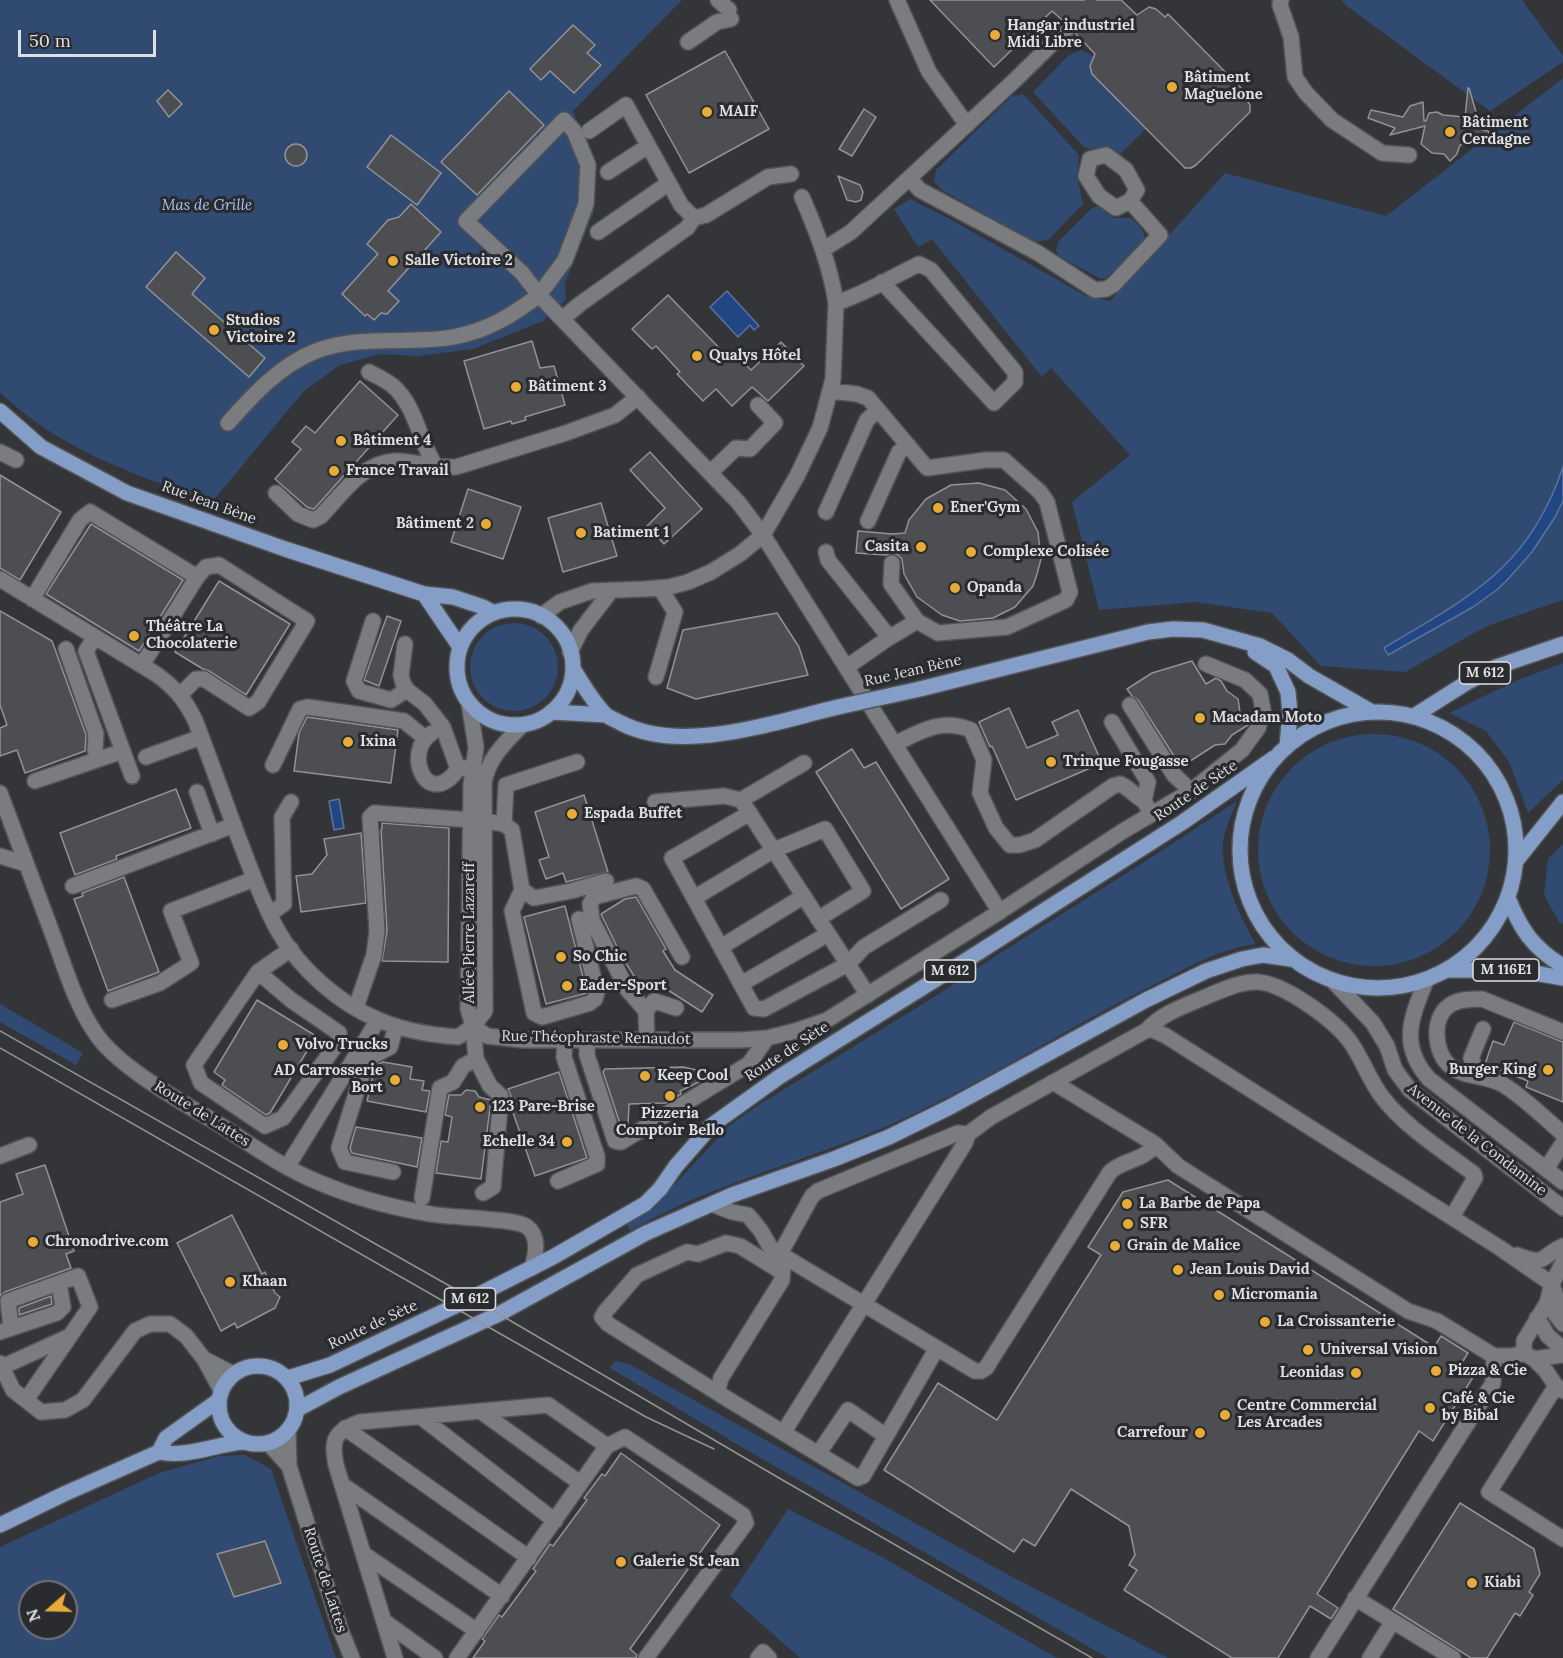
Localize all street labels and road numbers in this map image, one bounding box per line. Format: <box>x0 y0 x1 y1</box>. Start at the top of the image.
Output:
street label: Rue Jean Bène <box>159 478 259 528</box>
street label: Rue Jean Bène <box>863 651 963 691</box>
road number: M 612 <box>1460 662 1510 684</box>
street label: Route de Sète <box>1151 757 1241 825</box>
street label: Allée Pierre Lazareff <box>461 862 479 1004</box>
road number: M 116E1 <box>1473 959 1539 981</box>
road number: M 612 <box>924 960 976 982</box>
street label: Route de Sète <box>742 1018 832 1086</box>
street label: Rue Théophraste Renaudot <box>501 1027 691 1049</box>
street label: Route de Lattes <box>151 1077 253 1151</box>
street label: Avenue de la Condamine <box>1404 1080 1550 1200</box>
road number: M 612 <box>444 1288 496 1310</box>
street label: Route de Sète <box>325 1296 421 1354</box>
street label: Route de Lattes <box>300 1525 350 1635</box>

